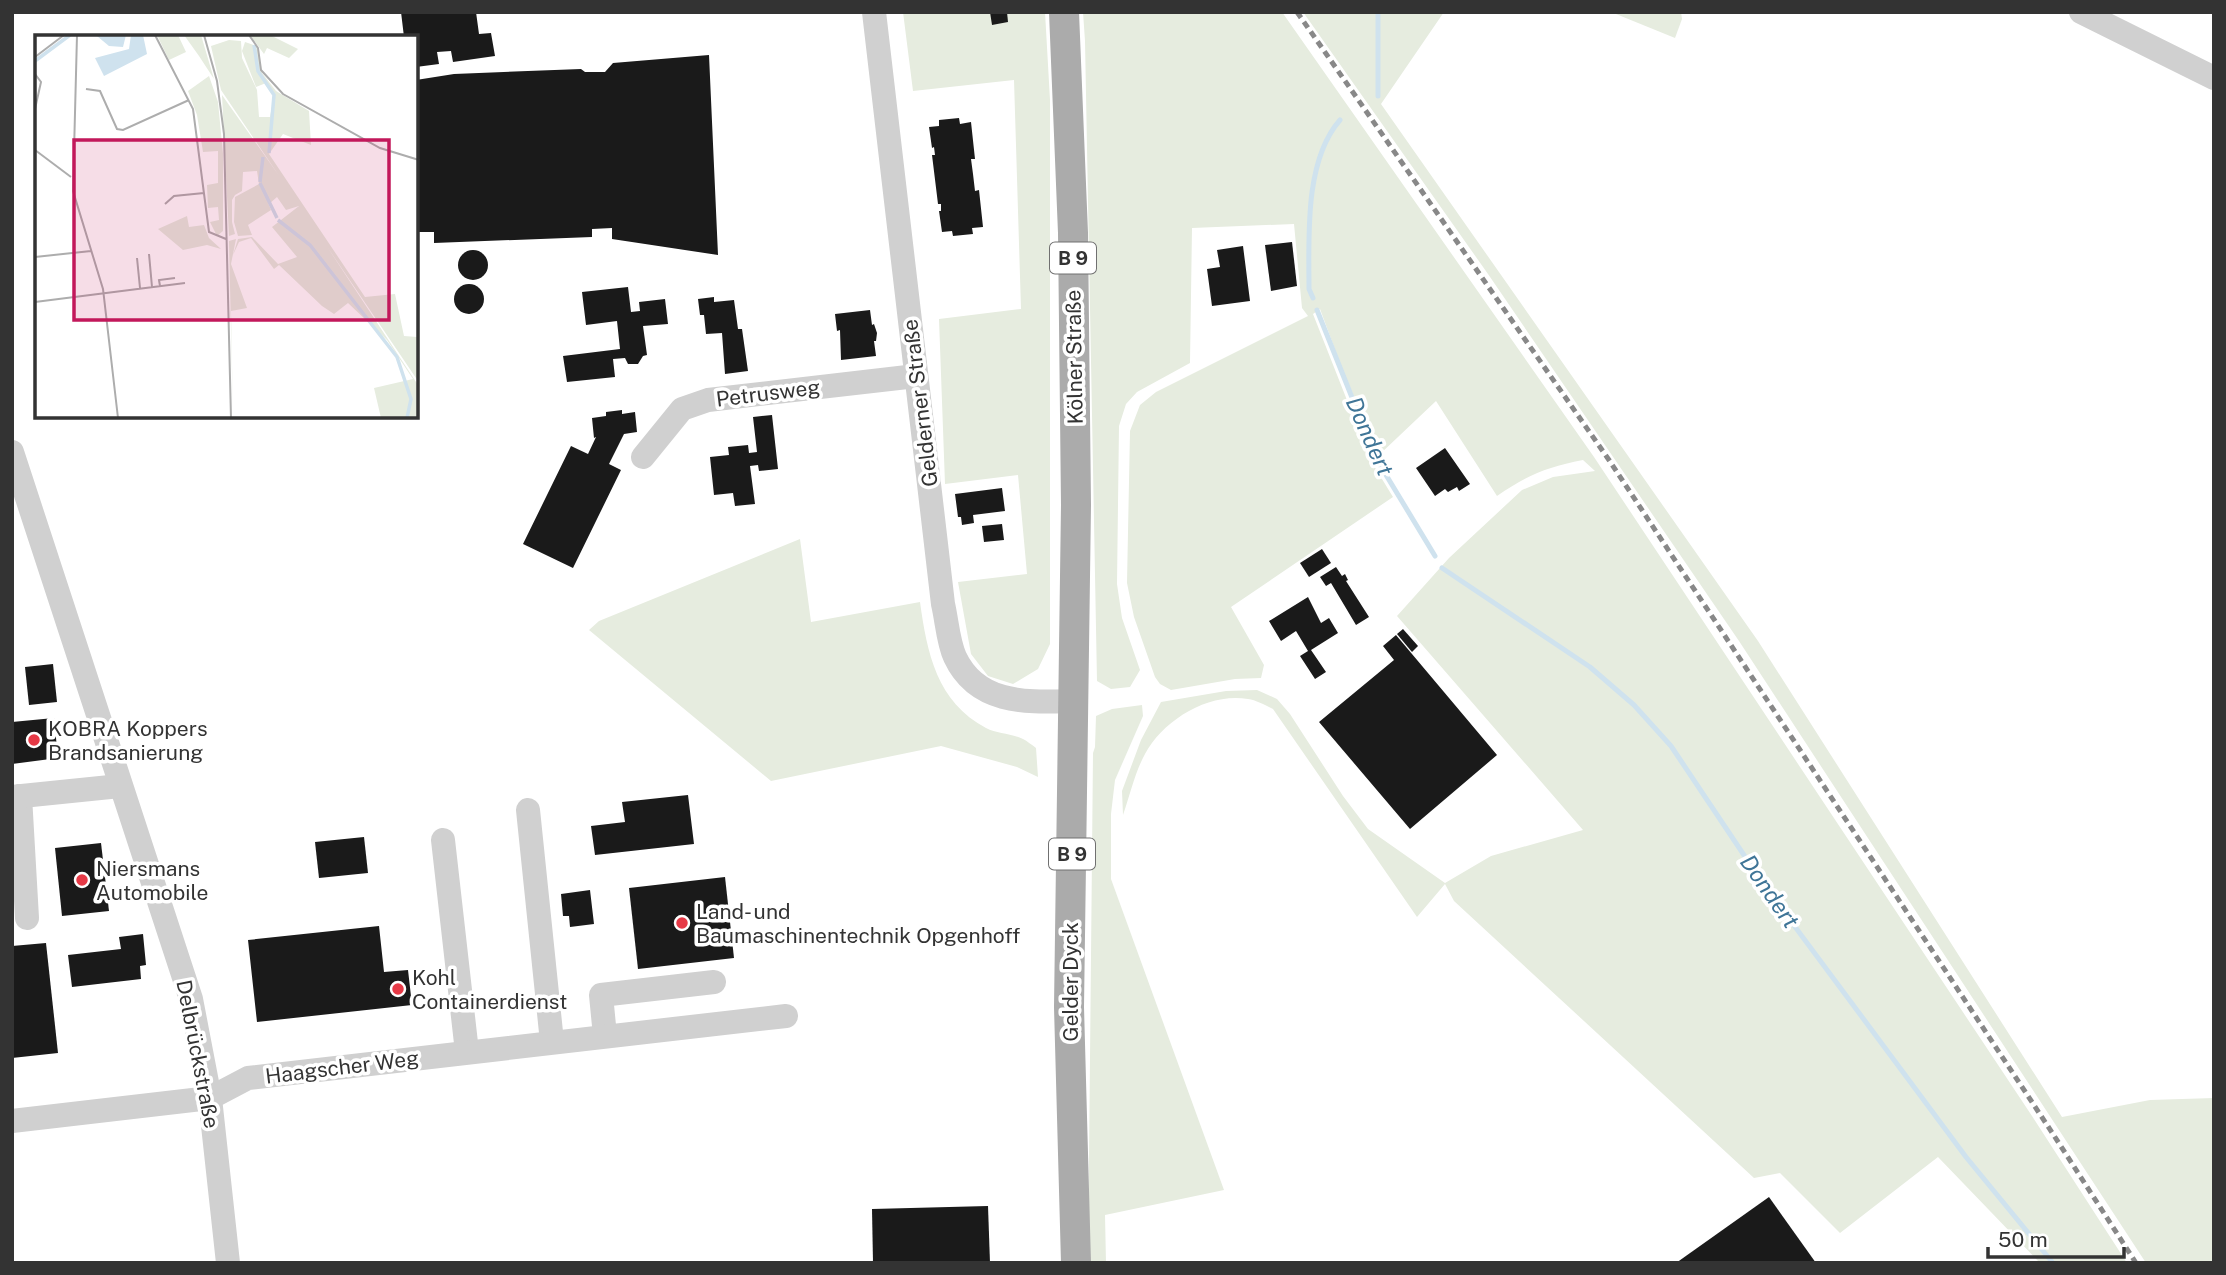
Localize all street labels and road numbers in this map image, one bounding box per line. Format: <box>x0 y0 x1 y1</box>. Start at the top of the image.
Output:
road number: B 9 <box>1050 242 1096 274</box>
street label: Kölner Straße <box>1060 289 1088 425</box>
street label: Gelderner Straße <box>897 318 943 488</box>
street label: Petrusweg <box>714 374 822 412</box>
road number: B 9 <box>1049 838 1095 870</box>
street label: Gelder Dyck <box>1058 922 1083 1042</box>
street label: Delbrückstraße <box>171 978 225 1130</box>
street label: Haagscher Weg <box>264 1045 420 1089</box>

